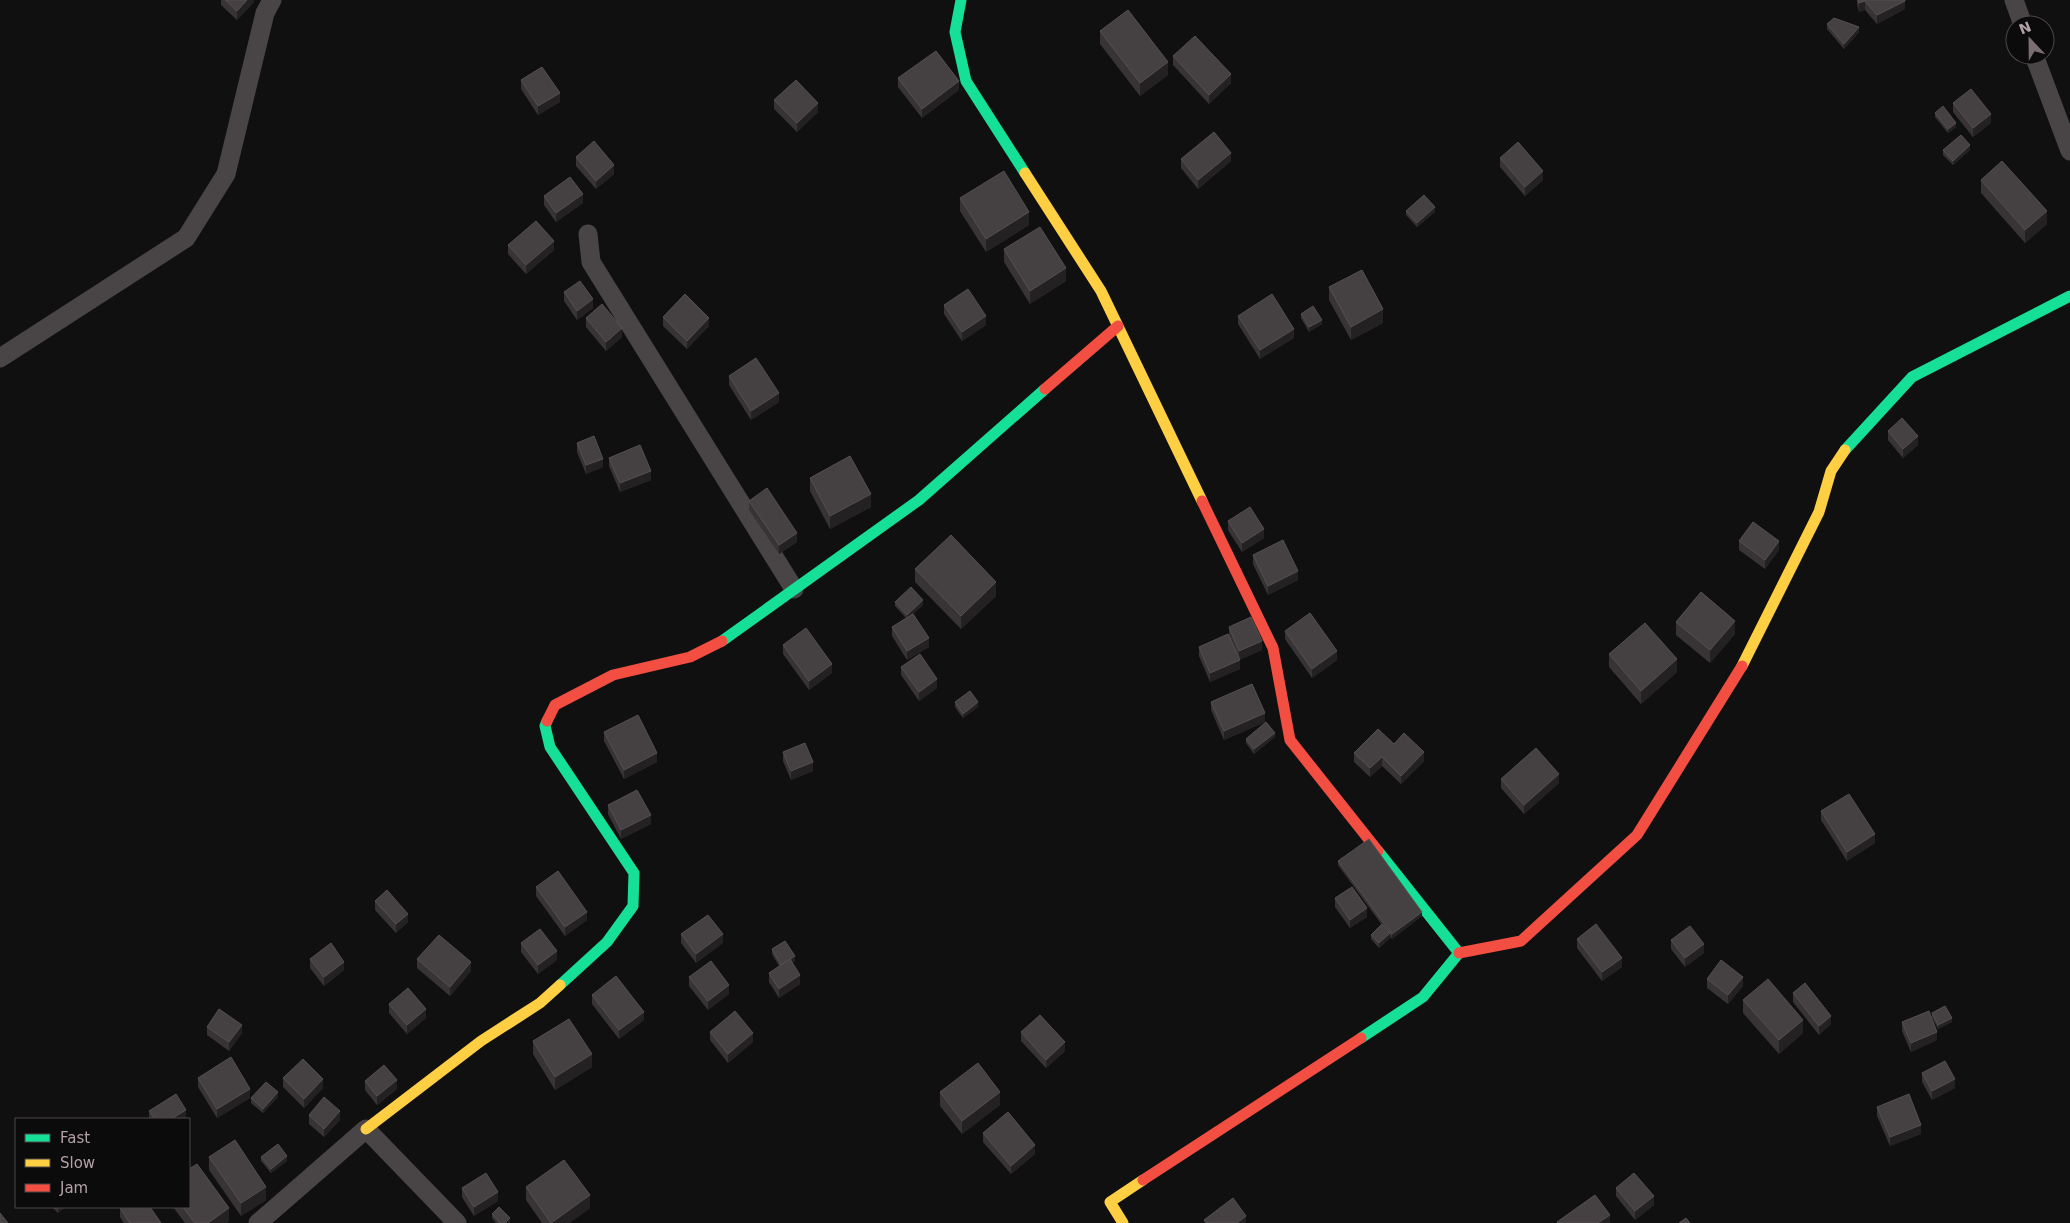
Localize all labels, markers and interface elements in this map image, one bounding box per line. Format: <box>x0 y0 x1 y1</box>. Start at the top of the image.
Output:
north arrow <box>2005 15 2055 65</box>
text: N <box>2017 18 2034 38</box>
legend <box>15 1118 190 1208</box>
text: Fast <box>60 1129 90 1147</box>
text: Slow <box>60 1154 95 1172</box>
text: Jam <box>59 1179 88 1197</box>

